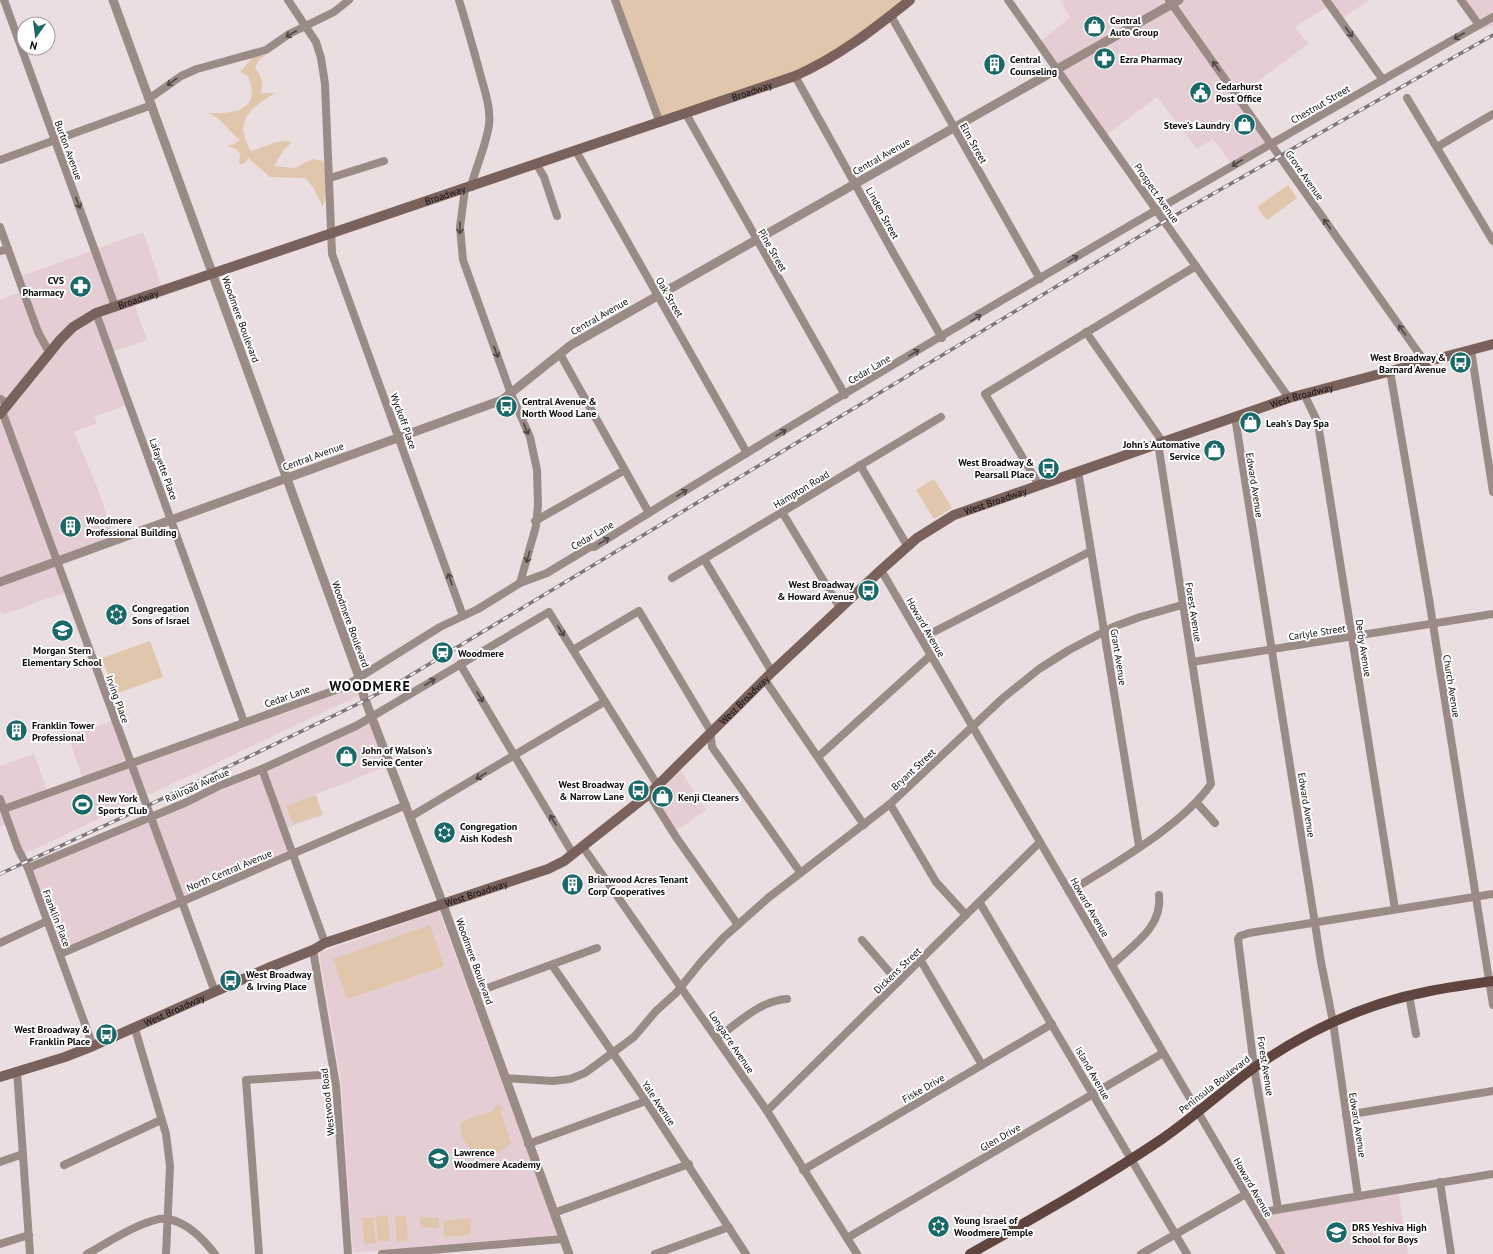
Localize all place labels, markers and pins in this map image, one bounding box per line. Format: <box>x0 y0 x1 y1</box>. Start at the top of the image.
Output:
shop icon: Central Auto Group <box>1081 13 1107 39</box>
place label: Central Auto Group <box>1110 14 1159 39</box>
pharmacy icon: Ezra Pharmacy <box>1092 46 1118 72</box>
building icon: Central Counseling <box>982 52 1008 78</box>
place label: Central Counseling <box>1010 53 1057 78</box>
place label: Ezra Pharmacy <box>1120 53 1183 66</box>
public building icon: Cedarhurst Post Office <box>1188 79 1214 105</box>
place label: Cedarhurst Post Office <box>1216 80 1263 105</box>
shop icon: Steve's Laundry <box>1232 112 1258 138</box>
place label: Steve's Laundry <box>1164 119 1230 132</box>
pharmacy icon: CVS Pharmacy <box>67 273 93 299</box>
place label: CVS Pharmacy <box>22 274 64 299</box>
bus stop icon: West Broadway & Barnard Avenue <box>1448 350 1474 376</box>
place label: West Broadway & Barnard Avenue <box>1370 351 1446 376</box>
bus stop icon: Central Avenue & North Wood Lane <box>493 394 519 420</box>
place label: Central Avenue & North Wood Lane <box>522 395 597 420</box>
shop icon: Leah's Day Spa <box>1238 410 1264 436</box>
place label: Leah's Day Spa <box>1266 417 1329 430</box>
shop icon: John's Automative Service <box>1202 437 1228 463</box>
place label: John's Automative Service <box>1122 438 1200 463</box>
bus stop icon: West Broadway & Pearsall Place <box>1036 455 1062 481</box>
place label: West Broadway & Pearsall Place <box>958 456 1034 481</box>
building icon: Woodmere Professional Building <box>57 513 83 539</box>
place label: Woodmere Professional Building <box>86 514 177 539</box>
bus stop icon: West Broadway & Howard Avenue <box>856 577 882 603</box>
place label: West Broadway & Howard Avenue <box>777 578 854 603</box>
synagogue icon: Congregation Sons of Israel <box>104 601 130 627</box>
place label: Congregation Sons of Israel <box>132 602 189 627</box>
school or university icon: Morgan Stern Elementary School <box>49 617 75 643</box>
station icon: Woodmere <box>430 640 456 666</box>
place label: Morgan Stern Elementary School <box>22 644 102 669</box>
place label: Woodmere <box>458 647 504 660</box>
building icon: Franklin Tower Professional <box>4 718 30 744</box>
place label: Franklin Tower Professional <box>32 719 95 744</box>
shop icon: John of Walson's Service Center <box>333 743 359 769</box>
place label: John of Walson's Service Center <box>361 744 432 769</box>
bus stop icon: West Broadway & Narrow Lane <box>626 777 652 803</box>
place label: West Broadway & Narrow Lane <box>559 778 624 803</box>
shop icon: Kenji Cleaners <box>649 784 675 810</box>
sports icon: New York Sports Club <box>70 791 96 817</box>
place label: Kenji Cleaners <box>678 791 739 804</box>
place label: New York Sports Club <box>98 792 148 817</box>
synagogue icon: Congregation Aish Kodesh <box>431 819 457 845</box>
place label: Congregation Aish Kodesh <box>460 820 517 845</box>
building icon: Briarwood Acres Tenant Corp Cooperatives <box>560 872 586 898</box>
place label: Briarwood Acres Tenant Corp Cooperatives <box>588 873 688 898</box>
bus stop icon: West Broadway & Irving Place <box>217 967 243 993</box>
place label: West Broadway & Irving Place <box>246 968 312 993</box>
bus stop icon: West Broadway & Franklin Place <box>93 1022 119 1048</box>
place label: West Broadway & Franklin Place <box>14 1023 90 1048</box>
school or university icon: Lawrence Woodmere Academy <box>425 1145 451 1171</box>
place label: Lawrence Woodmere Academy <box>454 1146 541 1171</box>
synagogue icon: Young Israel of Woodmere Temple <box>926 1213 952 1239</box>
place label: Young Israel of Woodmere Temple <box>953 1214 1033 1239</box>
school or university icon: DRS Yeshiva High School for Boys <box>1324 1220 1350 1246</box>
place label: DRS Yeshiva High School for Boys <box>1352 1221 1427 1246</box>

